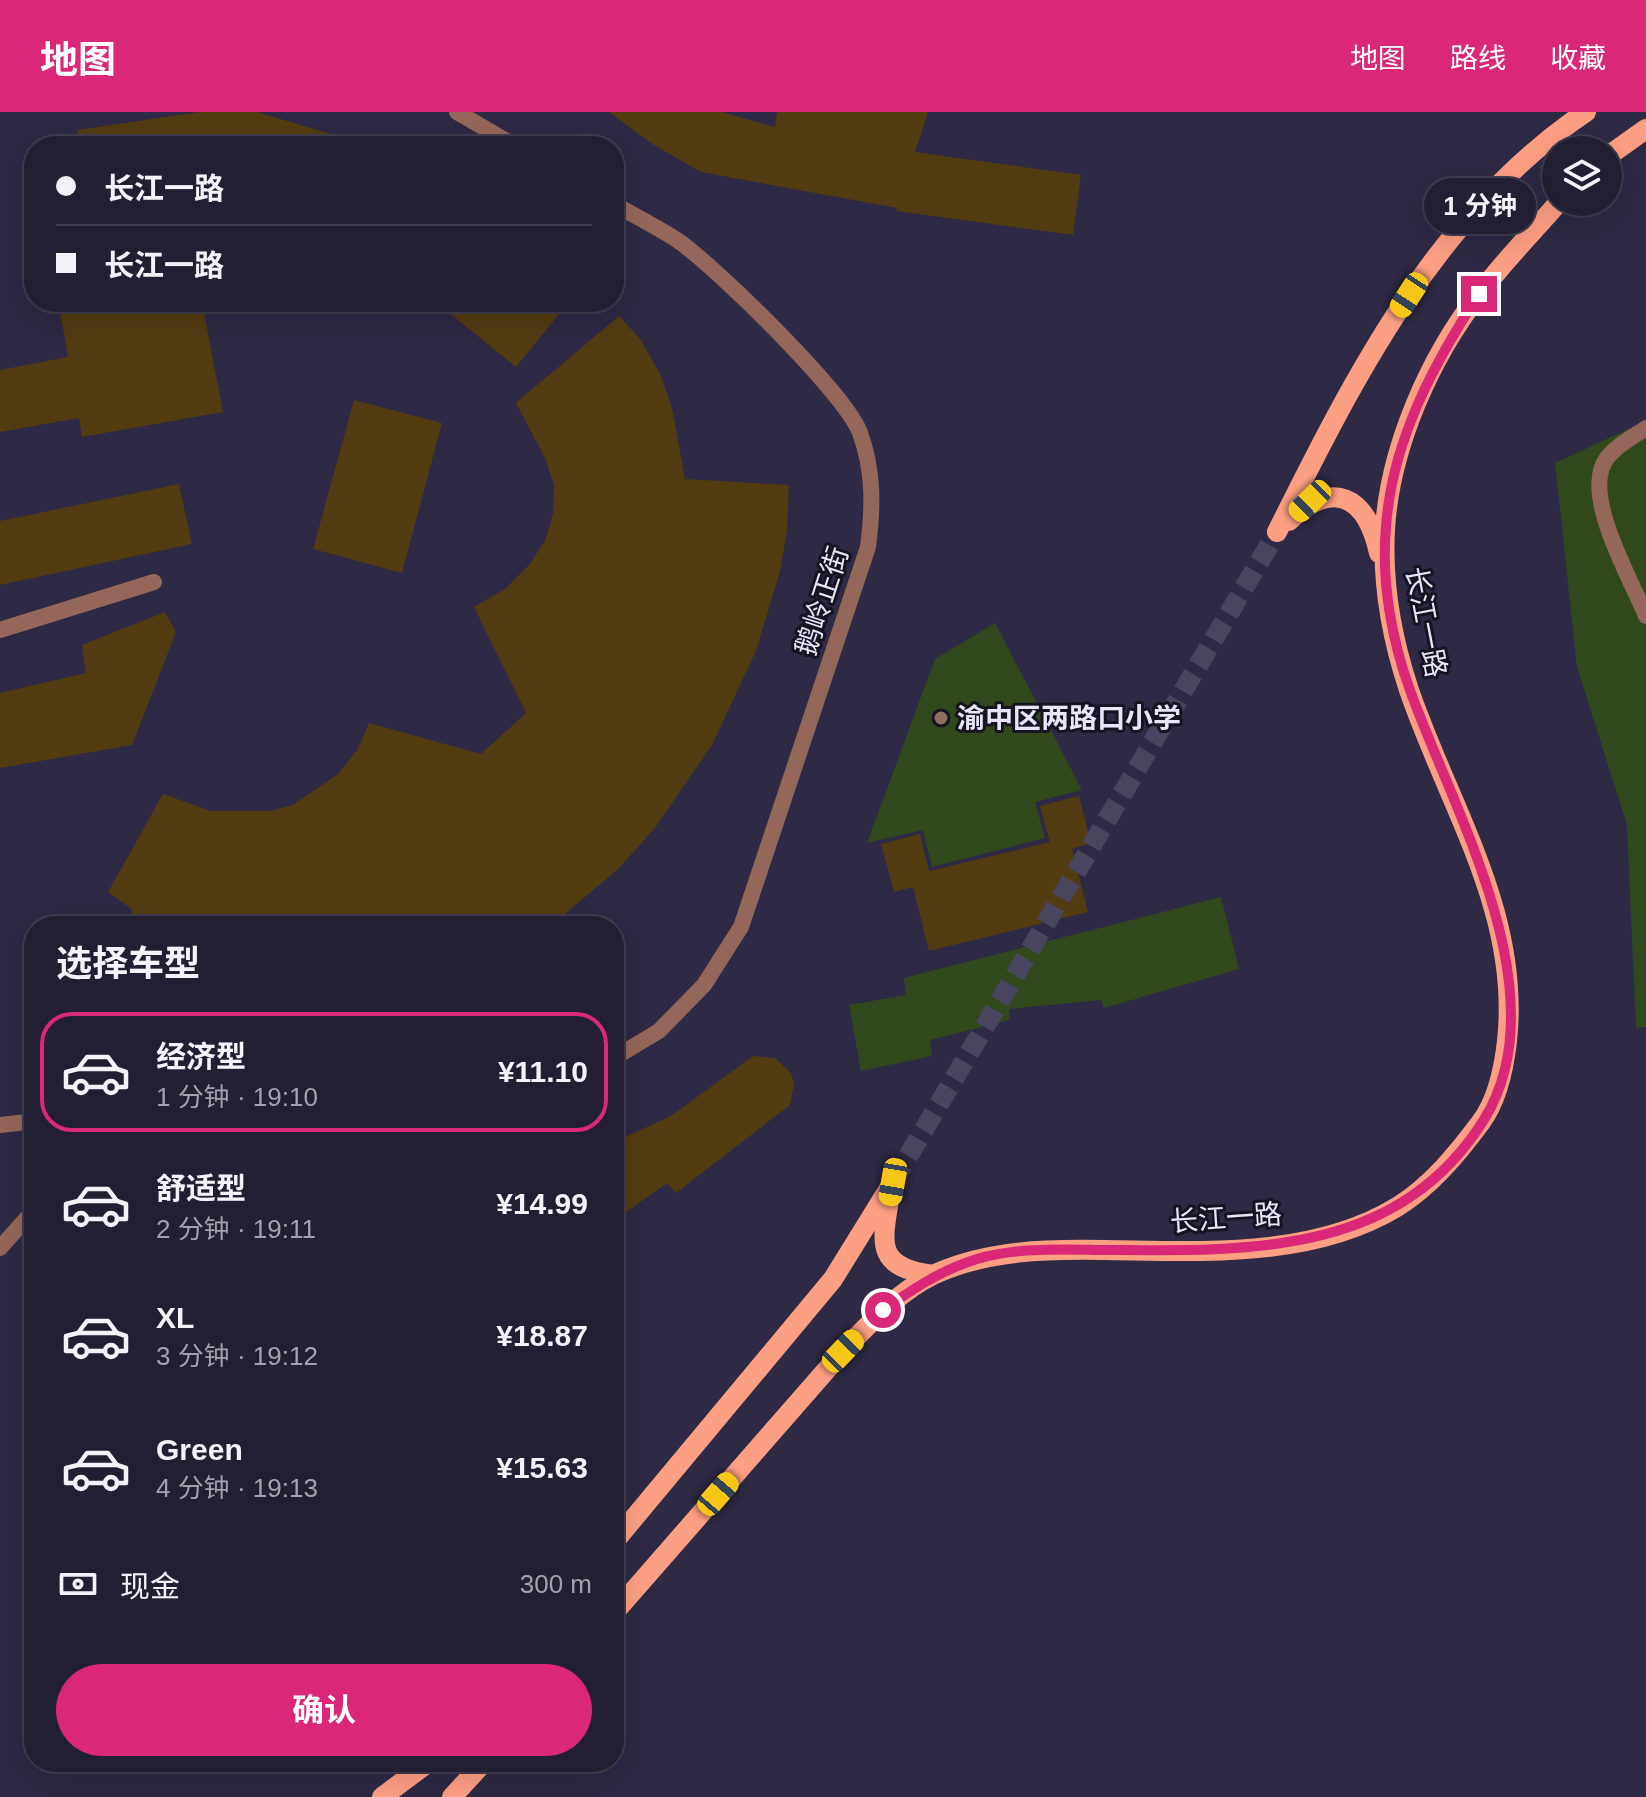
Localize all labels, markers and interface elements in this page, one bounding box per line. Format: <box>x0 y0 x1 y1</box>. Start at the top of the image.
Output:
text: 地图 <box>40 39 116 81</box>
text: 地图 <box>1350 43 1406 74</box>
text: 路线 <box>1450 43 1506 74</box>
text: 收藏 <box>1550 43 1606 74</box>
map controls <box>1542 136 1622 216</box>
button: layers <box>1542 136 1622 216</box>
text: 长江一路 <box>104 172 224 205</box>
callout: 1 分钟 <box>1423 178 1535 234</box>
text: 1 分钟 <box>1443 191 1517 221</box>
text: 长江一路 <box>104 249 224 282</box>
car <box>1386 268 1432 322</box>
route end <box>1461 276 1497 312</box>
car <box>1284 476 1336 526</box>
street label: 鹅岭正街 <box>790 543 854 659</box>
street label: 长江一路 <box>1400 564 1452 680</box>
place label: 渝中区两路口小学 <box>957 703 1181 734</box>
marker: 渝中区两路口小学 <box>932 709 950 727</box>
text: 选择车型 <box>56 943 200 984</box>
icon: car <box>60 1036 132 1108</box>
text: 经济型 <box>156 1040 246 1073</box>
text: ¥11.10 <box>498 1055 588 1088</box>
text: 1 分钟 · 19:10 <box>156 1082 318 1112</box>
car <box>877 1156 909 1208</box>
icon: car <box>60 1168 132 1240</box>
text: 舒适型 <box>156 1172 246 1205</box>
text: ¥14.99 <box>496 1187 588 1220</box>
street label: 长江一路 <box>1169 1199 1283 1237</box>
text: 2 分钟 · 19:11 <box>156 1214 316 1244</box>
route start <box>865 1292 901 1328</box>
icon: car <box>60 1300 132 1372</box>
text: XL <box>156 1301 194 1334</box>
text: ¥18.87 <box>496 1319 588 1352</box>
car <box>818 1325 868 1377</box>
text: 3 分钟 · 19:12 <box>156 1341 318 1371</box>
icon: car <box>60 1432 132 1504</box>
text: Green <box>156 1433 243 1466</box>
text: ¥15.63 <box>496 1451 588 1484</box>
car <box>693 1468 743 1520</box>
text: 4 分钟 · 19:13 <box>156 1473 318 1503</box>
icon: cash <box>56 1562 100 1606</box>
text: 300 m <box>520 1569 592 1599</box>
text: 现金 <box>120 1570 180 1603</box>
button: 确认 <box>56 1664 592 1756</box>

